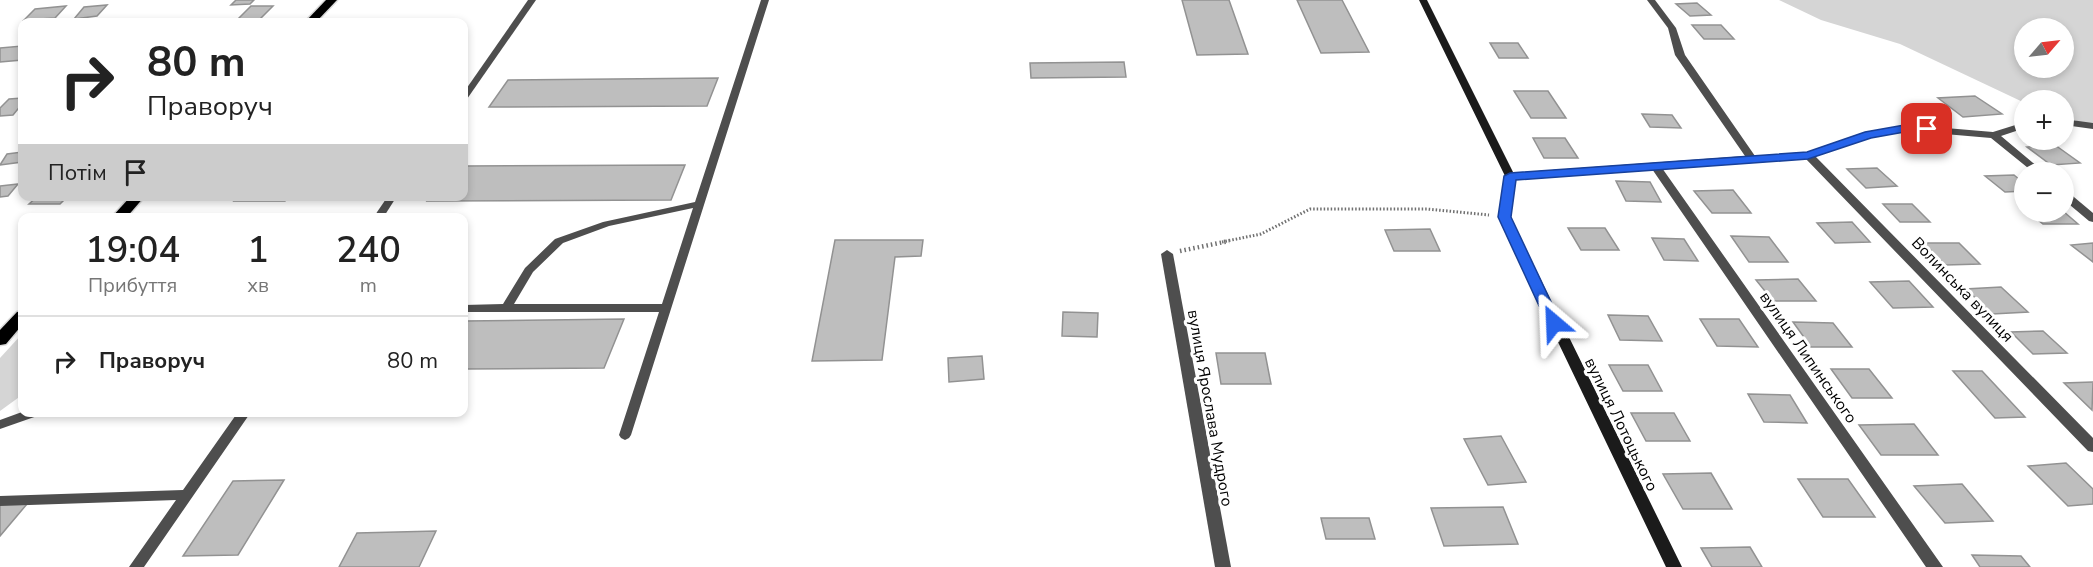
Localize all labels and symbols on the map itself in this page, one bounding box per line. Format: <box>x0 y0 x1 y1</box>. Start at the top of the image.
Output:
north arrow <box>2014 18 2074 78</box>
pin <box>1901 103 1952 154</box>
street label: Волинська вулиця <box>1906 232 2018 347</box>
street label: вулиця Липинського <box>1754 287 1862 428</box>
position arrow <box>1522 291 1586 355</box>
street label: вулиця Ярослава Мудрого <box>1182 308 1238 508</box>
street label: вулиця Лотоцького <box>1579 354 1663 495</box>

